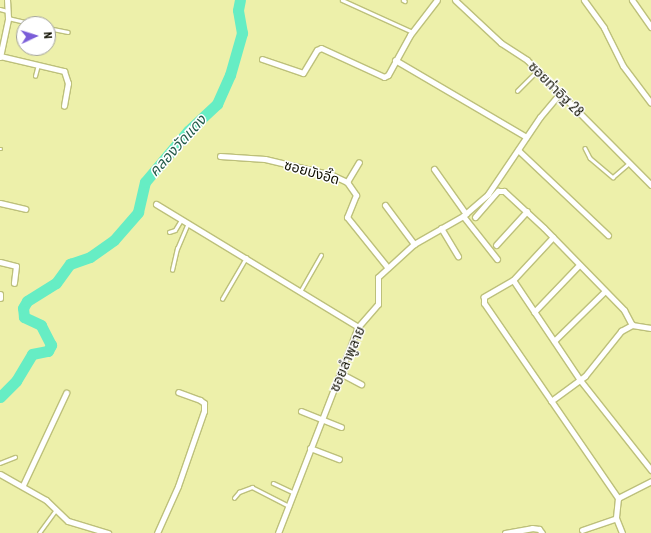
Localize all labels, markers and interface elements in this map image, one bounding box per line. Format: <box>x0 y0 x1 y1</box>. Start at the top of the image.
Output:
north arrow <box>16 16 56 56</box>
text: N <box>41 31 54 39</box>
street label: ซอยท่าอิฐ 28 <box>525 58 587 120</box>
water label: คลองวัดแดง <box>146 111 210 181</box>
street label: ซอยบังอี๊ด <box>282 156 342 188</box>
street label: ซอยลำพูลาย <box>326 324 368 394</box>

